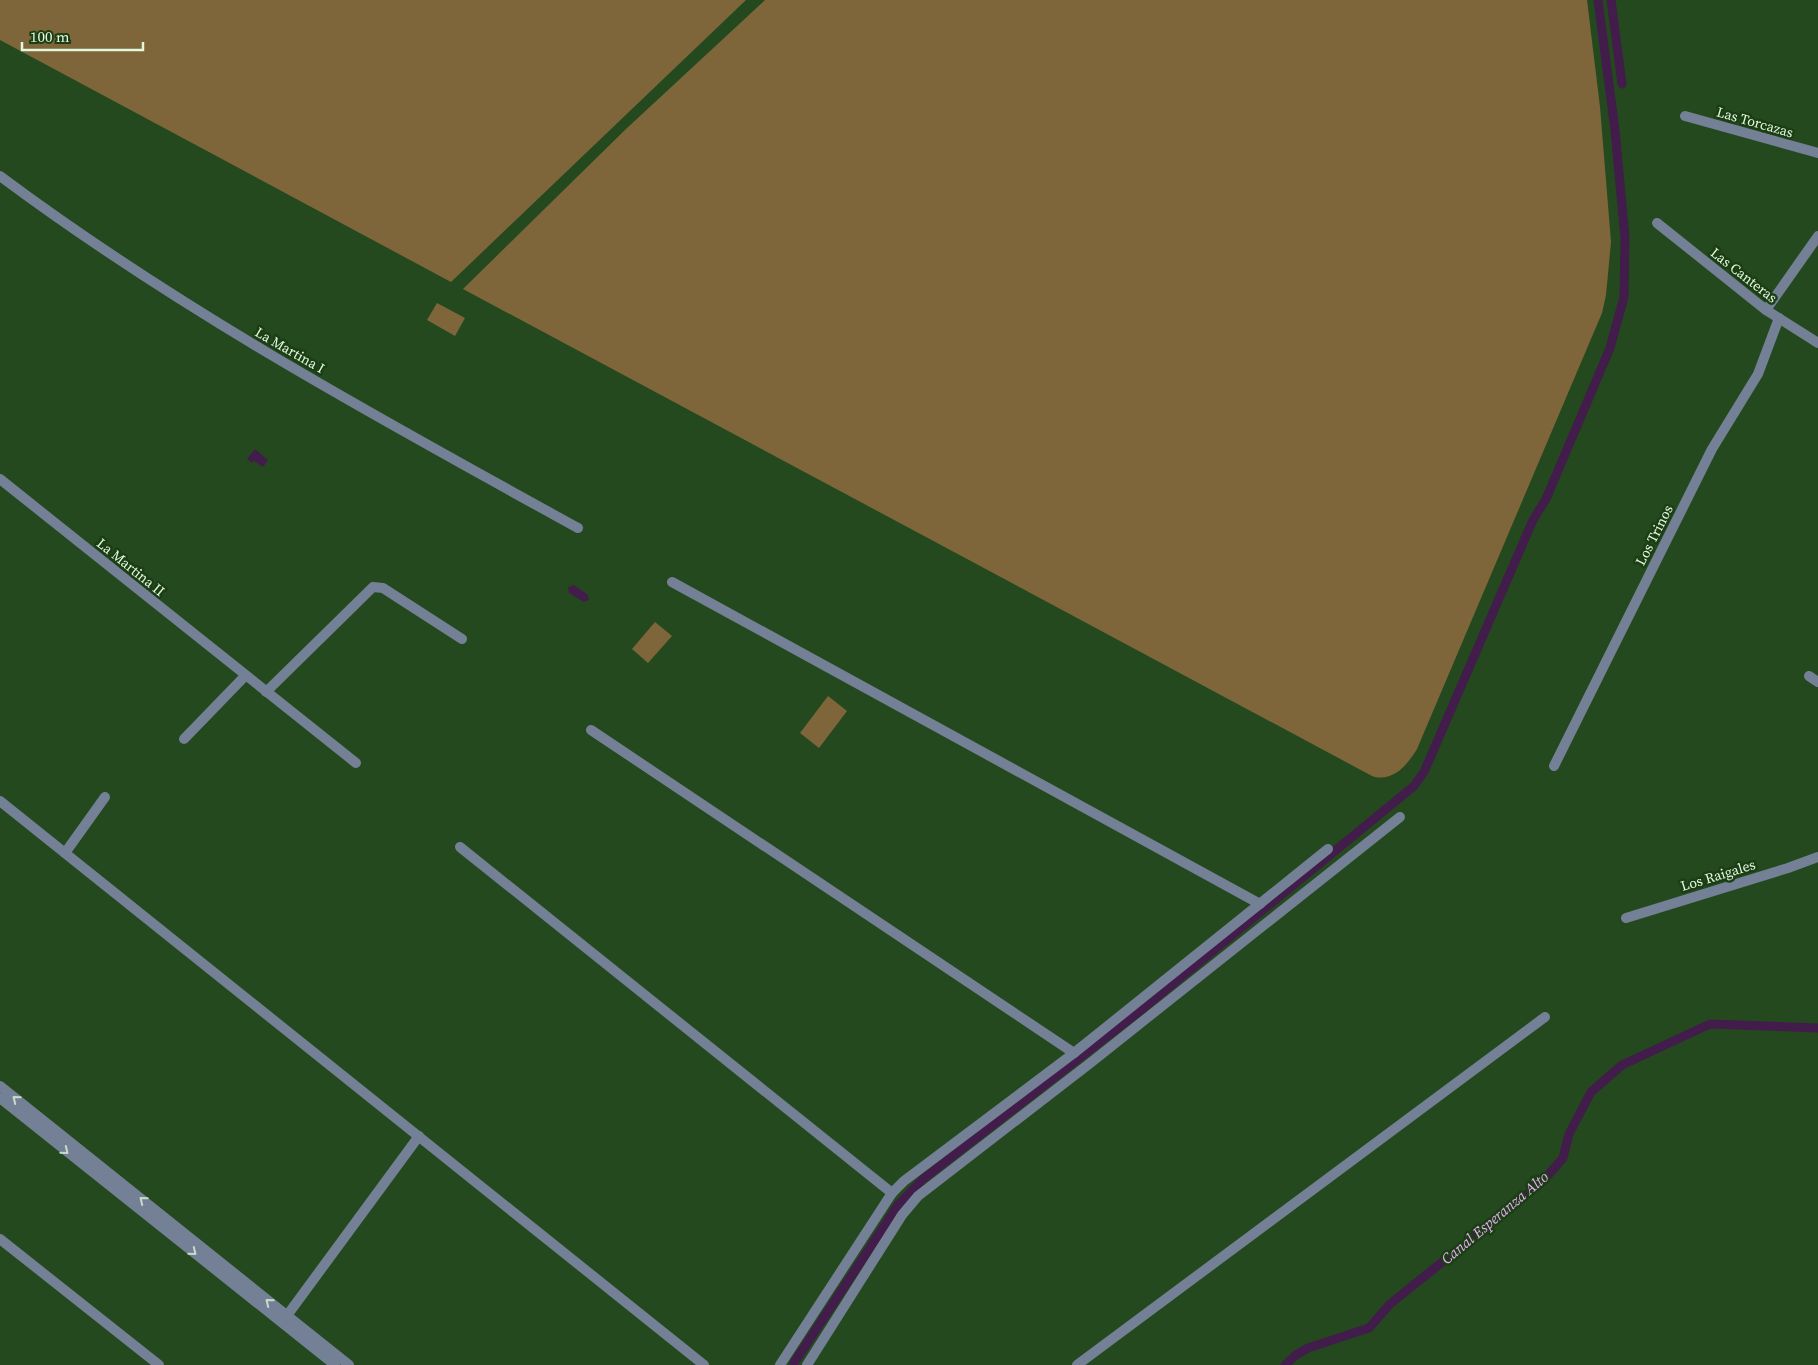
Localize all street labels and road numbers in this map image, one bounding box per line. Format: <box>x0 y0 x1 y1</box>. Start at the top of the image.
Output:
street label: Las Torcazas <box>1714 101 1796 143</box>
street label: Las Canteras <box>1706 243 1782 307</box>
street label: La Martina I <box>252 322 328 378</box>
street label: Los Trinos <box>1630 501 1678 569</box>
street label: La Martina II <box>93 533 169 601</box>
street label: Los Raigales <box>1678 854 1758 896</box>

